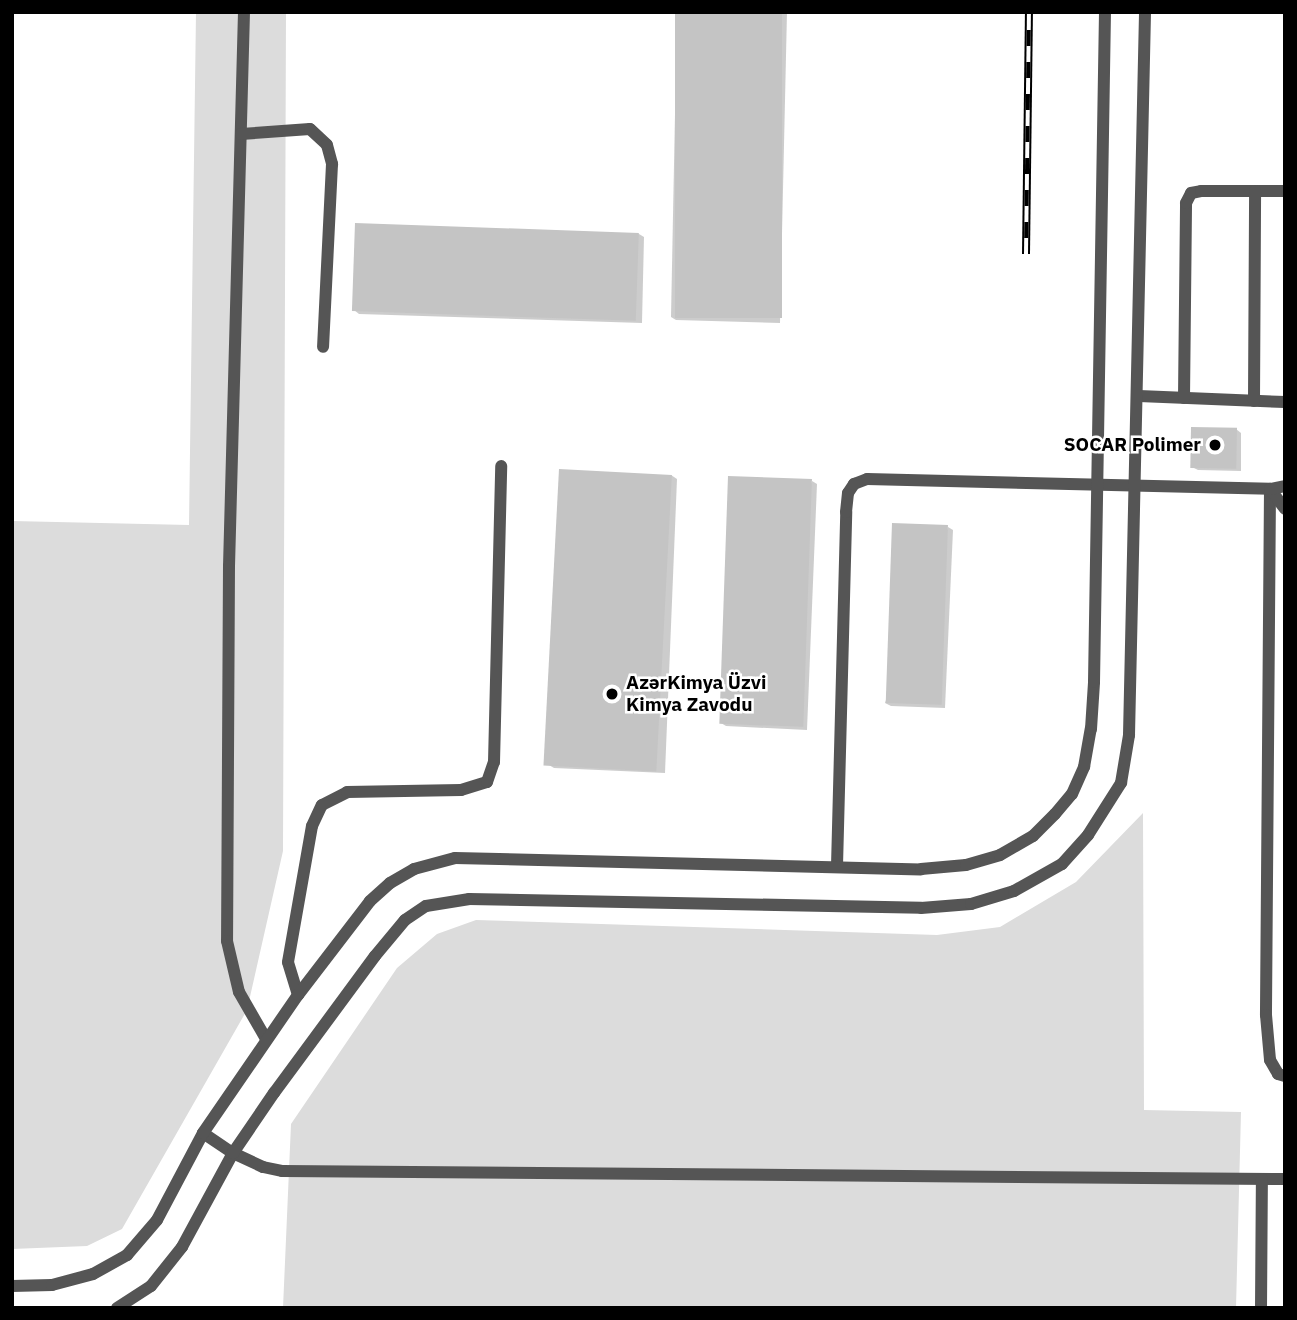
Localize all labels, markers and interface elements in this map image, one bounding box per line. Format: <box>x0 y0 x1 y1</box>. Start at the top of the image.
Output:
place label: SOCAR Polimer <box>1064 434 1201 456</box>
marker: SOCAR Polimer <box>1207 437 1223 453</box>
place label: AzərKimya Üzvi Kimya Zavodu <box>626 672 767 716</box>
marker: AzərKimya Üzvi Kimya Zavodu <box>604 686 620 702</box>

